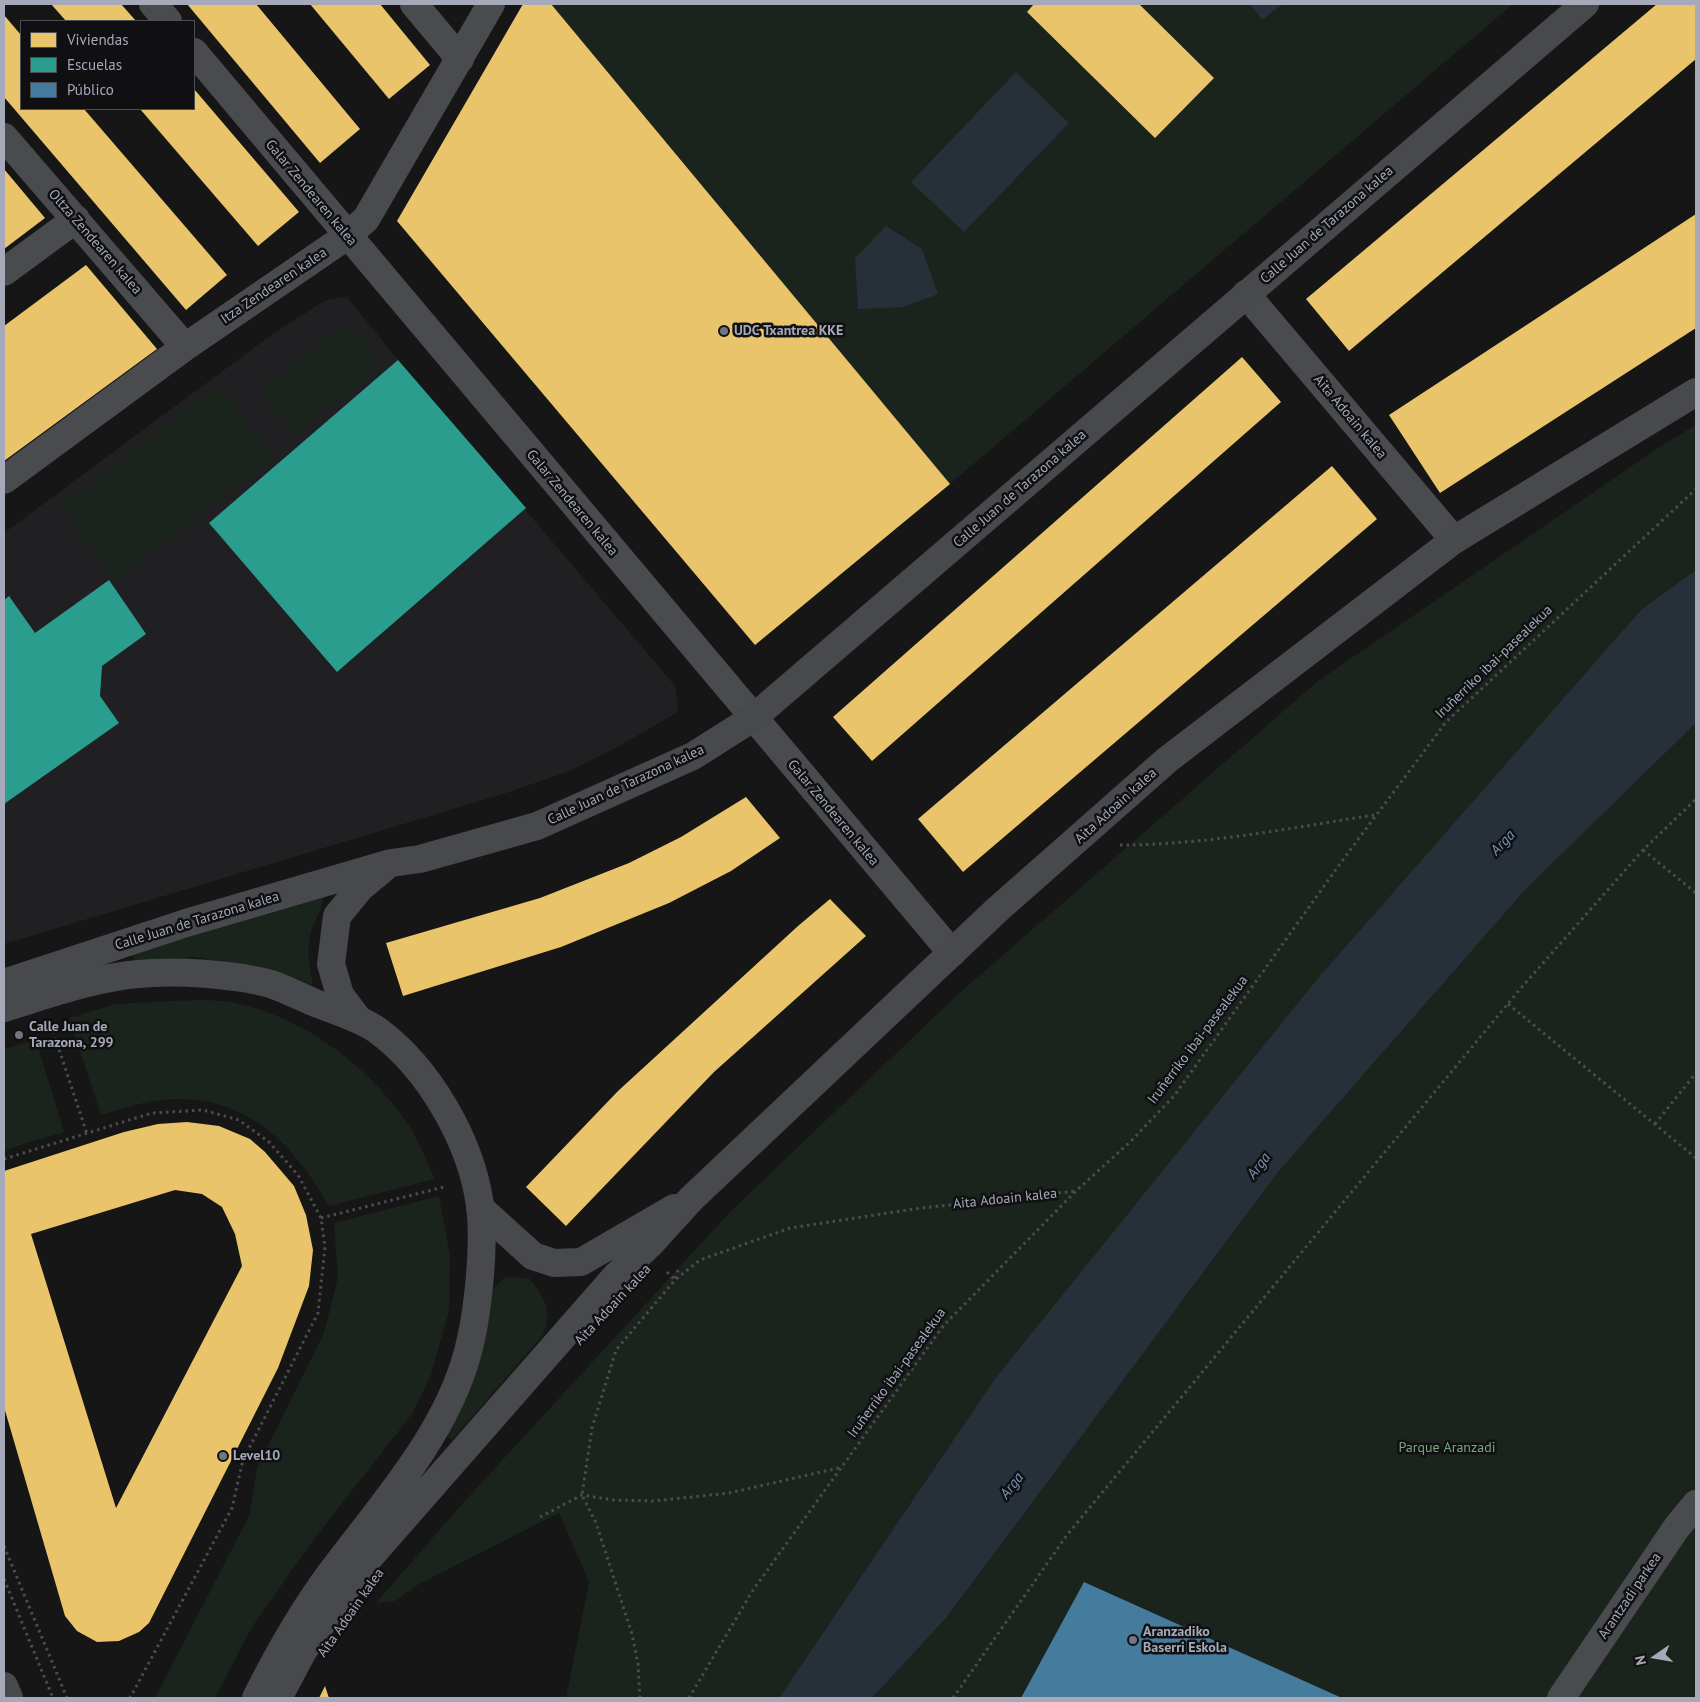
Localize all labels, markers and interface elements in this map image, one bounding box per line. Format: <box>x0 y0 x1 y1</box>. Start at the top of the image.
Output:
legend <box>20 20 195 110</box>
text: Viviendas <box>67 30 128 49</box>
text: Escuelas <box>67 55 122 74</box>
text: Público <box>67 80 114 99</box>
street label: Galar Zendearen kalea <box>262 137 360 249</box>
street label: Calle Juan de Tarazona kalea <box>1257 163 1397 287</box>
street label: Oltza Zendearen kalea <box>45 186 145 298</box>
street label: Itza Zendearen kalea <box>218 244 330 328</box>
place label: UDC Txantrea KKE <box>734 323 843 339</box>
marker: UDC Txantrea KKE <box>718 325 730 337</box>
street label: Aita Adoain kalea <box>1310 372 1390 462</box>
street label: Calle Juan de Tarazona kalea <box>950 427 1090 551</box>
street label: Galar Zendearen kalea <box>523 447 621 559</box>
street label: Iruñerriko ibai-pasealekua <box>1432 602 1556 722</box>
street label: Calle Juan de Tarazona kalea <box>545 741 707 829</box>
street label: Galar Zendearen kalea <box>784 757 882 869</box>
street label: Aita Adoain kalea <box>1072 765 1160 847</box>
water label: Arga <box>1487 827 1519 859</box>
street label: Calle Juan de Tarazona kalea <box>113 888 281 954</box>
street label: Iruñerriko ibai-pasealekua <box>1144 973 1252 1107</box>
place label: Calle Juan de Tarazona, 299 <box>29 1019 114 1052</box>
marker: Calle Juan de Tarazona, 299 <box>13 1029 25 1041</box>
water label: Arga <box>1243 1149 1275 1183</box>
street label: Aita Adoain kalea <box>952 1185 1058 1213</box>
street label: Aita Adoain kalea <box>571 1261 655 1349</box>
street label: Iruñerriko ibai-pasealekua <box>844 1305 950 1441</box>
park label: Parque Aranzadi <box>1399 1440 1495 1456</box>
place label: Level10 <box>233 1448 280 1464</box>
marker: Level10 <box>217 1450 229 1462</box>
water label: Arga <box>996 1469 1028 1503</box>
street label: Arantzadi parkea <box>1595 1550 1665 1642</box>
street label: Aita Adoain kalea <box>314 1565 388 1661</box>
place label: Aranzadiko Baserri Eskola <box>1143 1624 1227 1656</box>
north arrow <box>1630 1632 1680 1682</box>
marker: Aranzadiko Baserri Eskola <box>1127 1634 1139 1646</box>
text: N <box>1631 1654 1650 1667</box>

